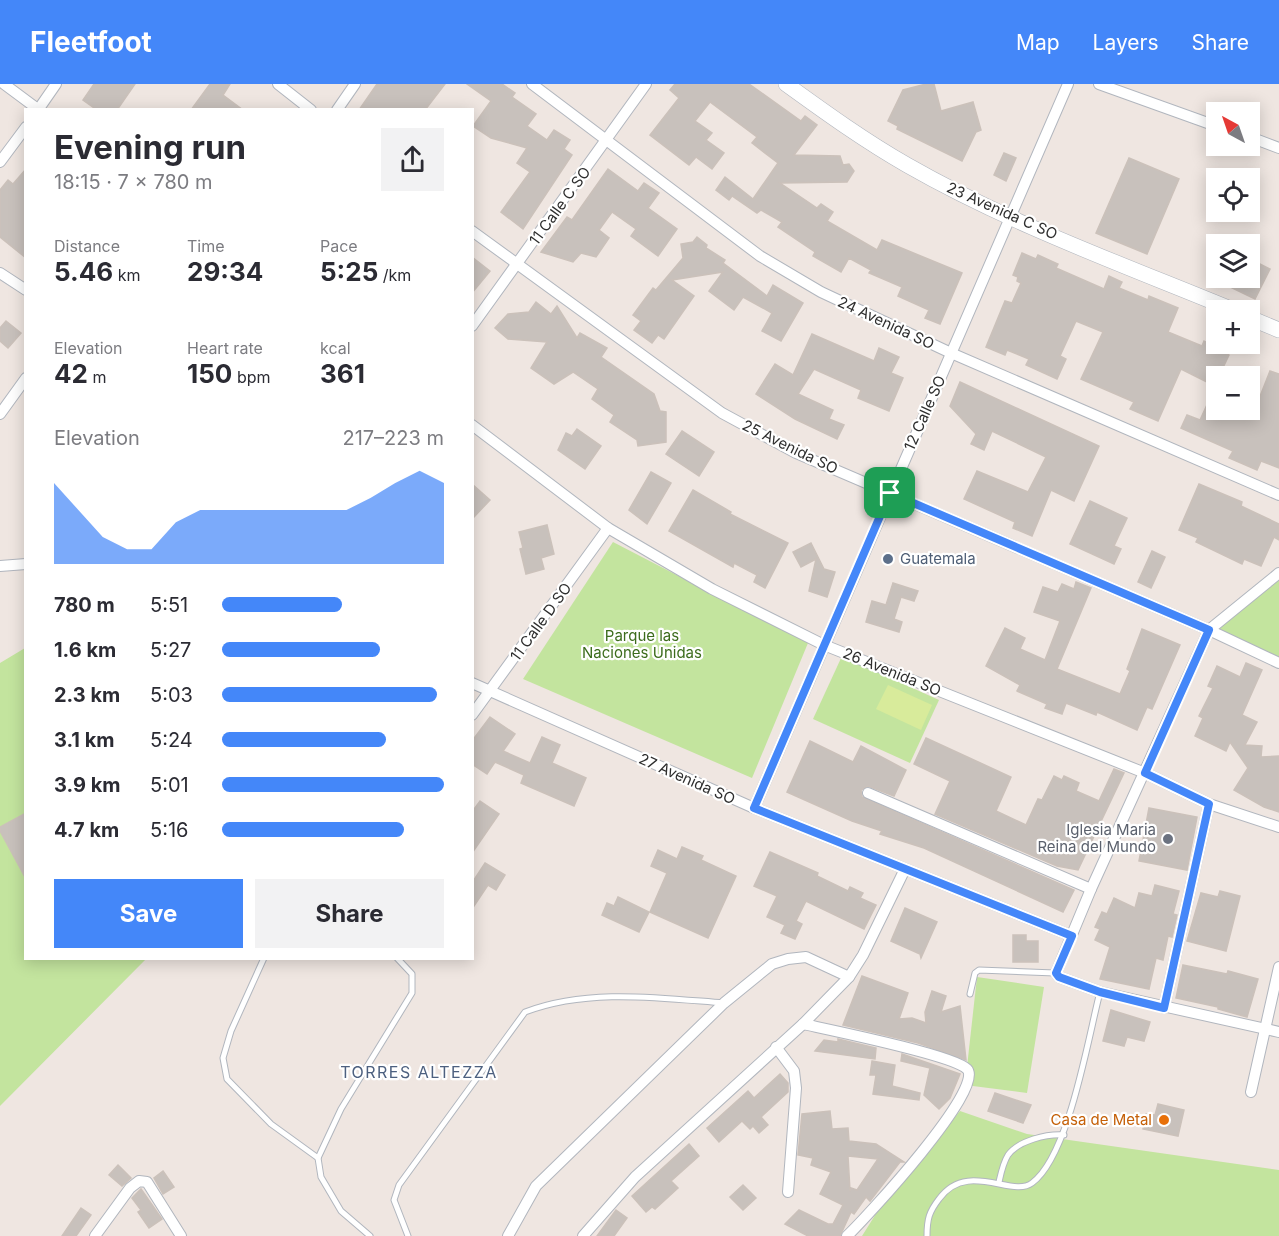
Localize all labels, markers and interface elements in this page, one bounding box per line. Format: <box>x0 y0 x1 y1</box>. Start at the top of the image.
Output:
text: Fleetfoot <box>30 25 152 59</box>
text: Map <box>1016 30 1060 55</box>
text: Layers <box>1093 30 1159 55</box>
text: Share <box>1192 30 1249 55</box>
north arrow <box>1206 102 1260 156</box>
map controls <box>1206 102 1260 420</box>
text: Evening run <box>54 127 246 167</box>
button: share <box>381 128 444 191</box>
street label: 11 Calle C SO <box>525 163 594 249</box>
button: locate <box>1206 168 1260 222</box>
text: 18:15 · 7 × 780 m <box>54 170 213 194</box>
street label: 23 Avenida C SO <box>944 178 1061 244</box>
button: layers <box>1206 234 1260 288</box>
text: Distance <box>54 236 120 256</box>
text: Time <box>187 236 225 256</box>
text: Pace <box>320 236 358 256</box>
text: 5.46 <box>54 256 113 287</box>
text: 29:34 <box>187 256 263 287</box>
text: 5:25 <box>320 256 378 287</box>
text: km <box>113 265 140 285</box>
text: /km <box>378 265 411 285</box>
street label: 24 Avenida SO <box>835 292 938 353</box>
button: + <box>1206 300 1260 354</box>
text: Elevation <box>54 338 123 358</box>
text: Heart rate <box>187 338 263 358</box>
text: kcal <box>320 338 351 358</box>
text: 42 <box>54 358 88 389</box>
text: 150 <box>187 358 232 389</box>
text: 361 <box>320 358 365 389</box>
button: − <box>1206 366 1260 420</box>
text: m <box>88 367 106 387</box>
text: bpm <box>232 367 270 387</box>
street label: 12 Calle SO <box>900 372 950 453</box>
street label: 25 Avenida SO <box>739 415 841 478</box>
text: Elevation <box>54 426 140 450</box>
text: 217–223 m <box>342 426 444 450</box>
pin <box>864 467 915 518</box>
icon: arrive <box>873 476 906 509</box>
place label: Guatemala <box>900 549 976 568</box>
marker: Guatemala <box>881 552 895 566</box>
street label: 11 Calle D SO <box>506 579 575 665</box>
text: 780 m <box>54 593 115 617</box>
text: 5:51 <box>150 593 188 617</box>
park label: Parque las Naciones Unidas <box>582 626 702 662</box>
text: 1.6 km <box>54 638 116 662</box>
text: 5:27 <box>150 638 191 662</box>
street label: 26 Avenida SO <box>840 643 944 700</box>
text: 2.3 km <box>54 683 120 707</box>
text: 5:03 <box>150 683 193 707</box>
text: 3.1 km <box>54 728 115 752</box>
text: 5:24 <box>150 728 193 752</box>
street label: 27 Avenida SO <box>636 749 738 808</box>
text: 3.9 km <box>54 773 121 797</box>
text: 5:01 <box>150 773 189 797</box>
text: 4.7 km <box>54 818 119 842</box>
text: 5:16 <box>150 818 188 842</box>
place label: Iglesia Maria Reina del Mundo <box>1037 820 1156 856</box>
marker: Iglesia Maria Reina del Mundo <box>1161 832 1175 846</box>
button: Save <box>54 879 243 948</box>
button: Share <box>255 879 444 948</box>
district label: TORRES ALTEZZA <box>340 1062 498 1082</box>
place label: Casa de Metal <box>1051 1110 1152 1129</box>
marker: Casa de Metal <box>1157 1113 1171 1127</box>

